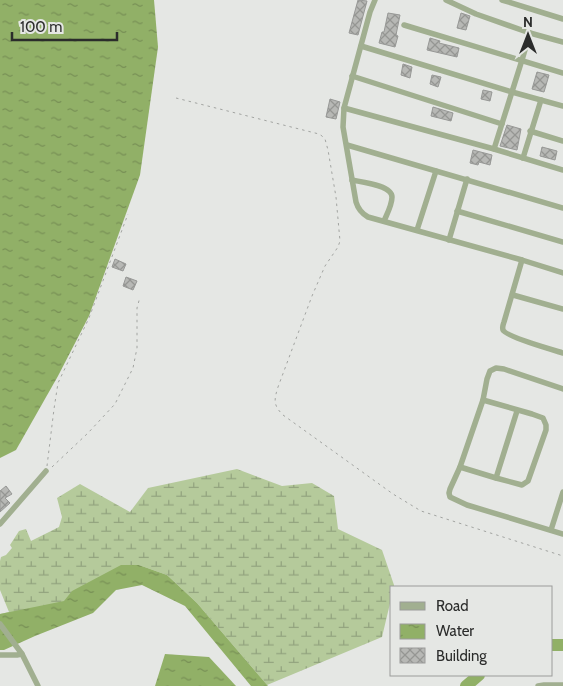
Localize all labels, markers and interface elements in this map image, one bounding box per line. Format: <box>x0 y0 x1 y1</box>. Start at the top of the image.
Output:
scale bar <box>12 10 118 42</box>
north arrow <box>503 10 553 60</box>
text: N <box>523 13 533 31</box>
text: 100 m <box>20 18 62 36</box>
legend <box>390 586 553 676</box>
text: Road <box>436 597 469 615</box>
text: Water <box>436 622 474 640</box>
text: Building <box>436 647 487 665</box>

